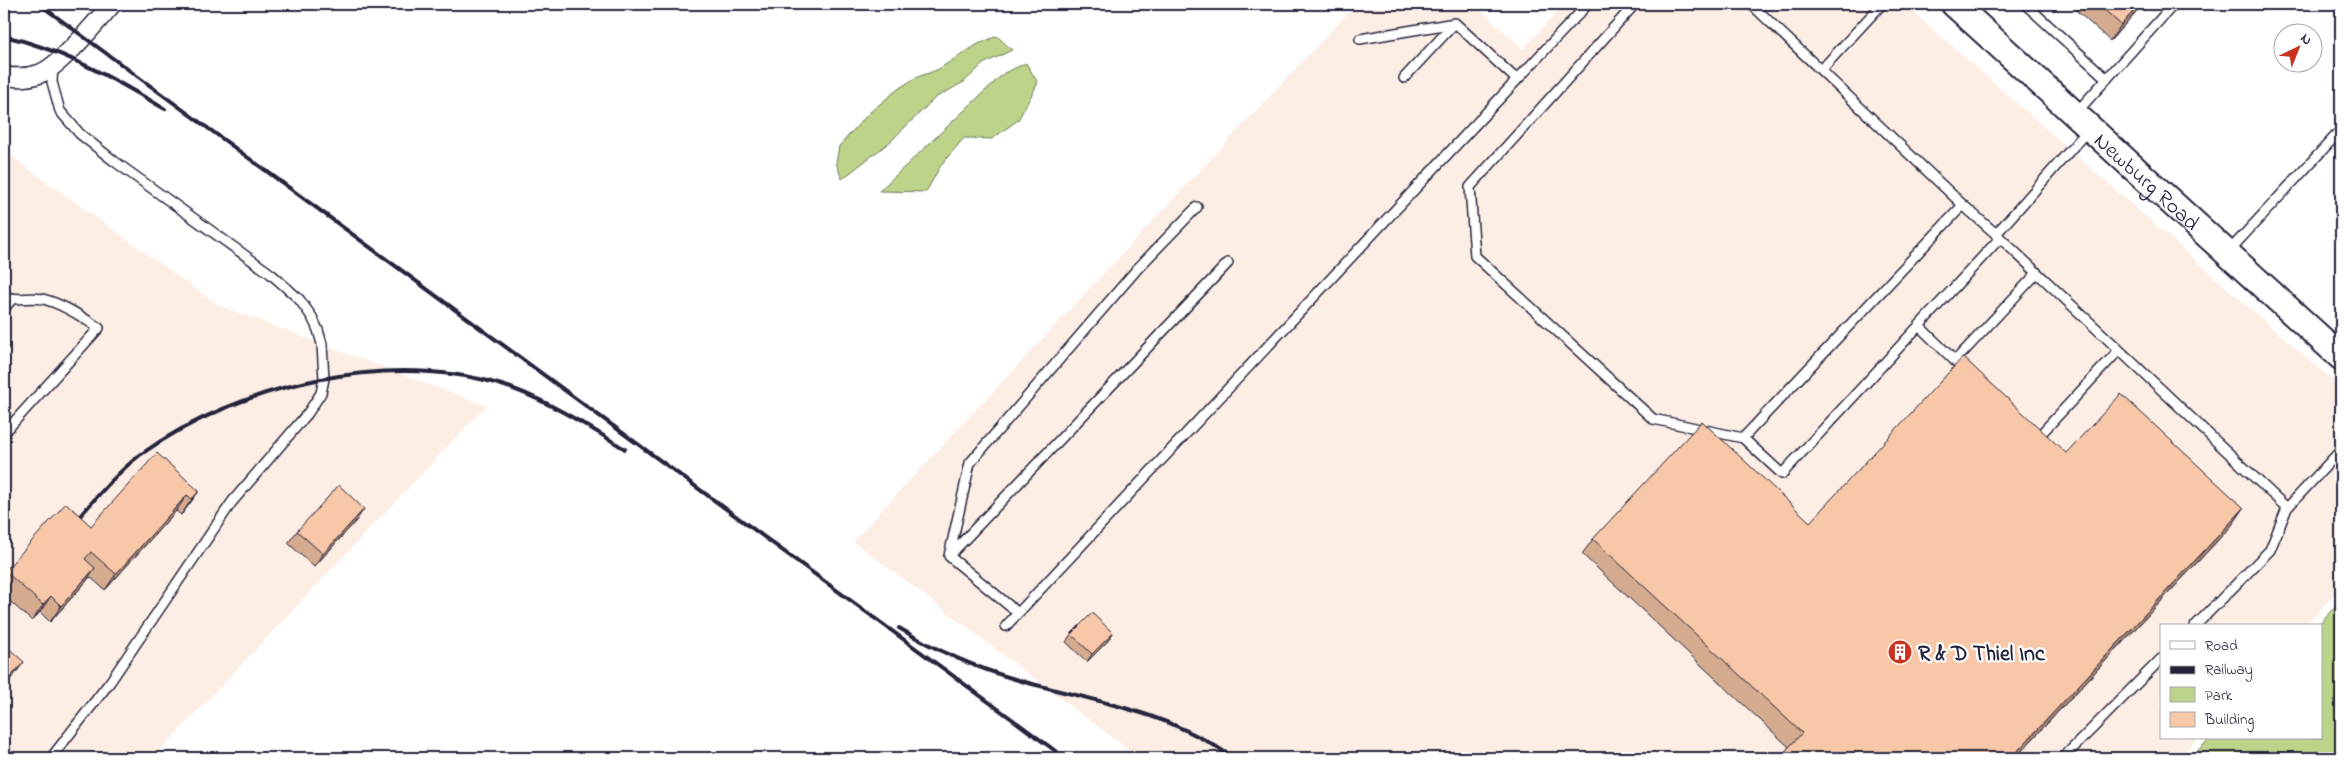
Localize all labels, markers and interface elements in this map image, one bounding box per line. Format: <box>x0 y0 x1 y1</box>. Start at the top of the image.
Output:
north arrow <box>2272 22 2322 72</box>
text: N <box>2295 29 2316 50</box>
street label: Newburg Road <box>2086 126 2205 239</box>
legend <box>2160 624 2322 740</box>
text: Road <box>2205 635 2238 657</box>
building icon: R & D Thiel Inc <box>1887 639 1913 665</box>
place label: R & D Thiel Inc <box>1918 639 2046 671</box>
text: Railway <box>2205 659 2253 682</box>
text: Park <box>2205 685 2233 707</box>
text: Building <box>2204 709 2254 732</box>

